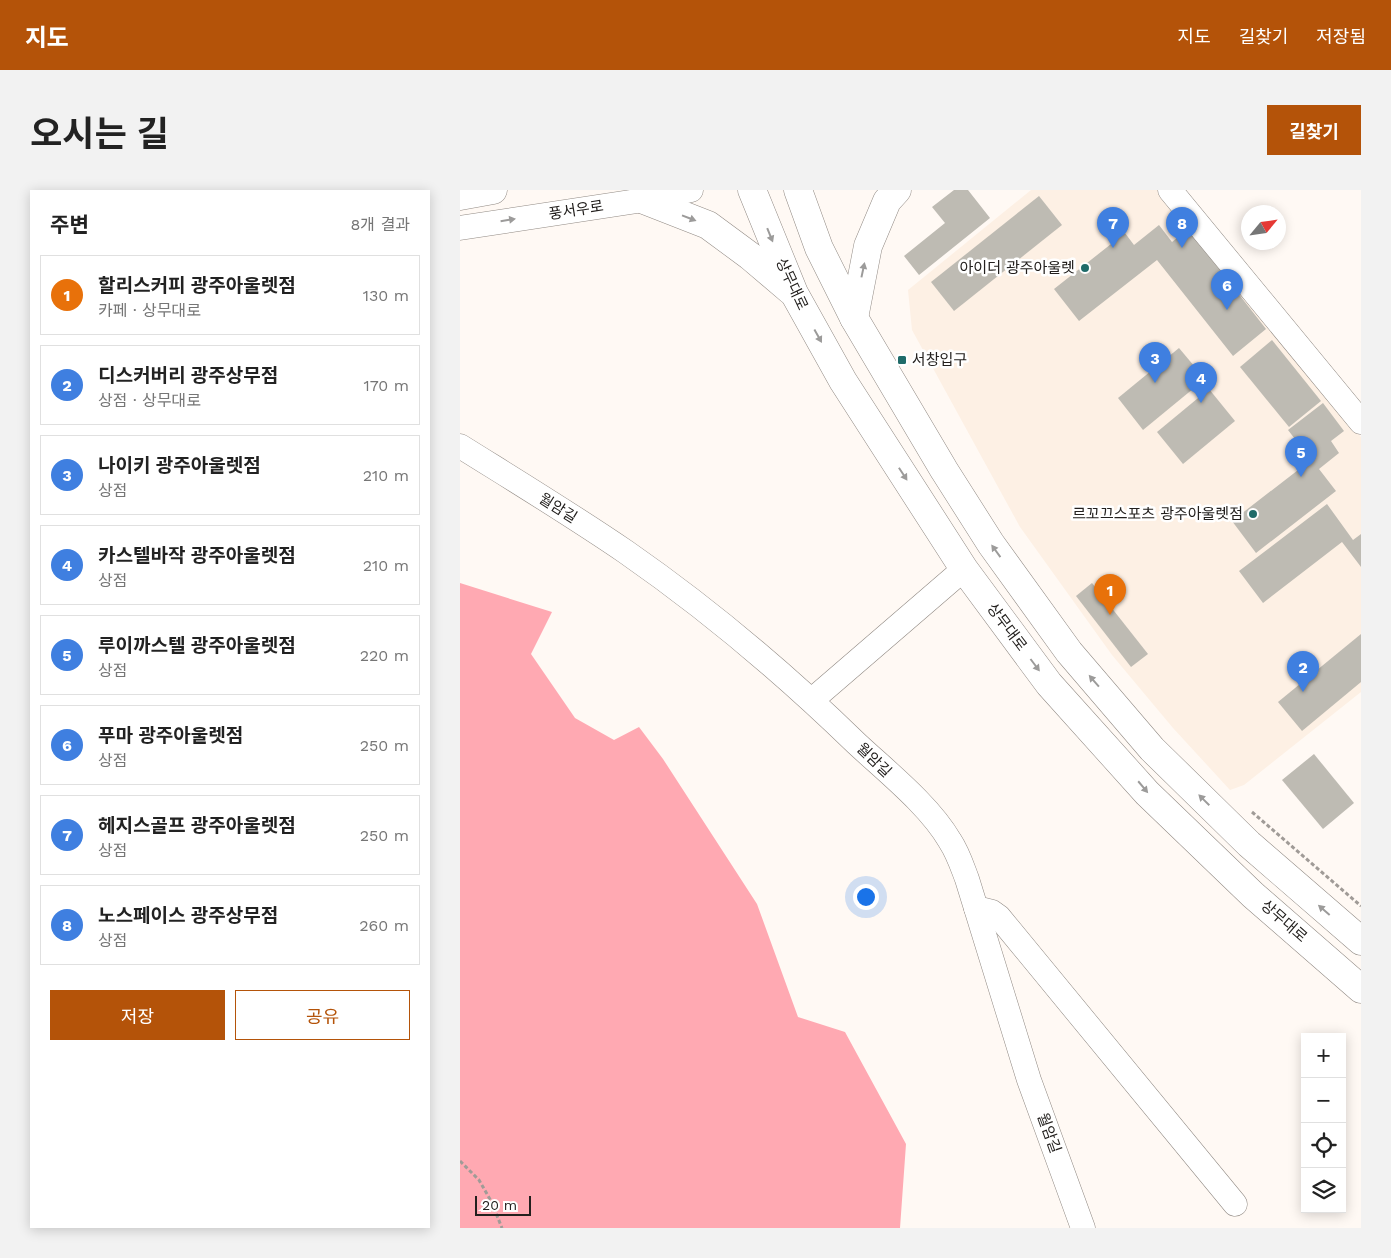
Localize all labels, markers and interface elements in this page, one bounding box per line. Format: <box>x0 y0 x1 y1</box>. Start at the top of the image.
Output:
text: 지도 <box>25 24 69 52</box>
text: 지도 <box>1178 26 1211 47</box>
text: 길찾기 <box>1239 26 1288 47</box>
text: 저장됨 <box>1316 26 1366 47</box>
button: 길찾기 <box>1267 105 1361 155</box>
text: 오시는 길 <box>30 113 169 155</box>
street label: 풍서우로 <box>547 197 605 223</box>
north arrow <box>1241 205 1286 250</box>
pin: 7 <box>1097 207 1129 248</box>
pin: 8 <box>1166 207 1198 248</box>
text: 주변 <box>50 212 89 237</box>
one-way arrow <box>682 214 697 222</box>
text: 8개 결과 <box>351 215 410 234</box>
one-way arrow <box>501 216 517 224</box>
one-way arrow <box>767 228 775 242</box>
street label: 상무대로 <box>772 255 812 313</box>
place label: 아이더 광주아울렛 <box>959 259 1075 277</box>
one-way arrow <box>860 261 868 277</box>
marker: 아이더 광주아울렛 <box>1079 262 1091 274</box>
pin: 6 <box>1211 269 1243 310</box>
text: 할리스커피 광주아울렛점 <box>98 274 296 297</box>
text: 1 <box>64 286 70 305</box>
text: 130 m <box>363 286 409 305</box>
text: 카페 · 상무대로 <box>98 301 201 320</box>
one-way arrow <box>814 329 822 343</box>
pin: 3 <box>1139 342 1171 383</box>
place label: 서창입구 <box>912 351 967 369</box>
marker: 서창입구 <box>896 354 908 366</box>
pin: 4 <box>1185 362 1217 403</box>
text: 디스커버리 광주상무점 <box>98 364 278 387</box>
text: 2 <box>62 376 72 395</box>
text: 170 m <box>363 376 409 395</box>
text: 상점 · 상무대로 <box>98 391 201 410</box>
pin: 5 <box>1285 436 1317 477</box>
text: 나이키 광주아울렛점 <box>98 454 261 477</box>
text: 3 <box>62 466 72 485</box>
text: 210 m <box>363 466 409 485</box>
one-way arrow <box>898 468 908 481</box>
text: 상점 <box>98 481 127 500</box>
street label: 월암길 <box>536 489 580 527</box>
place label: 르꼬끄스포츠 광주아울렛점 <box>1072 505 1243 523</box>
marker: 르꼬끄스포츠 광주아울렛점 <box>1247 508 1259 520</box>
text: 카스텔바작 광주아울렛점 <box>98 544 296 567</box>
one-way arrow <box>991 545 1001 558</box>
text: 4 <box>62 556 72 575</box>
text: 210 m <box>363 556 409 575</box>
text: 상점 <box>98 571 127 590</box>
pin: 1 <box>1094 574 1126 615</box>
street label: 상무대로 <box>983 600 1031 654</box>
text: 루이까스텔 광주아울렛점 <box>98 634 296 657</box>
text: 5 <box>62 646 72 665</box>
text: 220 m <box>360 646 409 665</box>
pin: 2 <box>1287 651 1319 692</box>
one-way arrow <box>1030 658 1041 671</box>
text: 상점 <box>98 661 127 680</box>
one-way arrow <box>1088 675 1100 687</box>
text: 푸마 광주아울렛점 <box>98 724 243 747</box>
text: 6 <box>62 736 72 755</box>
text: 250 m <box>360 736 409 755</box>
street label: 월암길 <box>853 739 895 781</box>
text: 상점 <box>98 751 127 770</box>
one-way arrow <box>1137 781 1148 794</box>
one-way arrow <box>1198 794 1210 806</box>
text: 헤지스골프 광주아울렛점 <box>98 814 296 837</box>
text: 7 <box>62 826 72 845</box>
text: 250 m <box>360 826 409 845</box>
text: 상점 <box>98 841 127 860</box>
your location <box>853 884 879 910</box>
street label: 상무대로 <box>1257 896 1311 946</box>
text: 노스페이스 광주상무점 <box>98 904 278 927</box>
one-way arrow <box>1318 904 1330 916</box>
text: 8 <box>62 916 72 935</box>
text: 260 m <box>359 916 409 935</box>
text: 상점 <box>98 931 127 950</box>
button: 저장 <box>50 990 225 1040</box>
button: 공유 <box>235 990 410 1040</box>
map controls <box>1301 1033 1346 1213</box>
button: + <box>1301 1033 1346 1078</box>
button: − <box>1301 1078 1346 1123</box>
street label: 월암길 <box>1033 1110 1065 1156</box>
button: locate <box>1301 1123 1346 1168</box>
button: layers <box>1301 1168 1346 1213</box>
scale bar <box>475 1193 531 1216</box>
text: 20 m <box>482 1197 517 1213</box>

